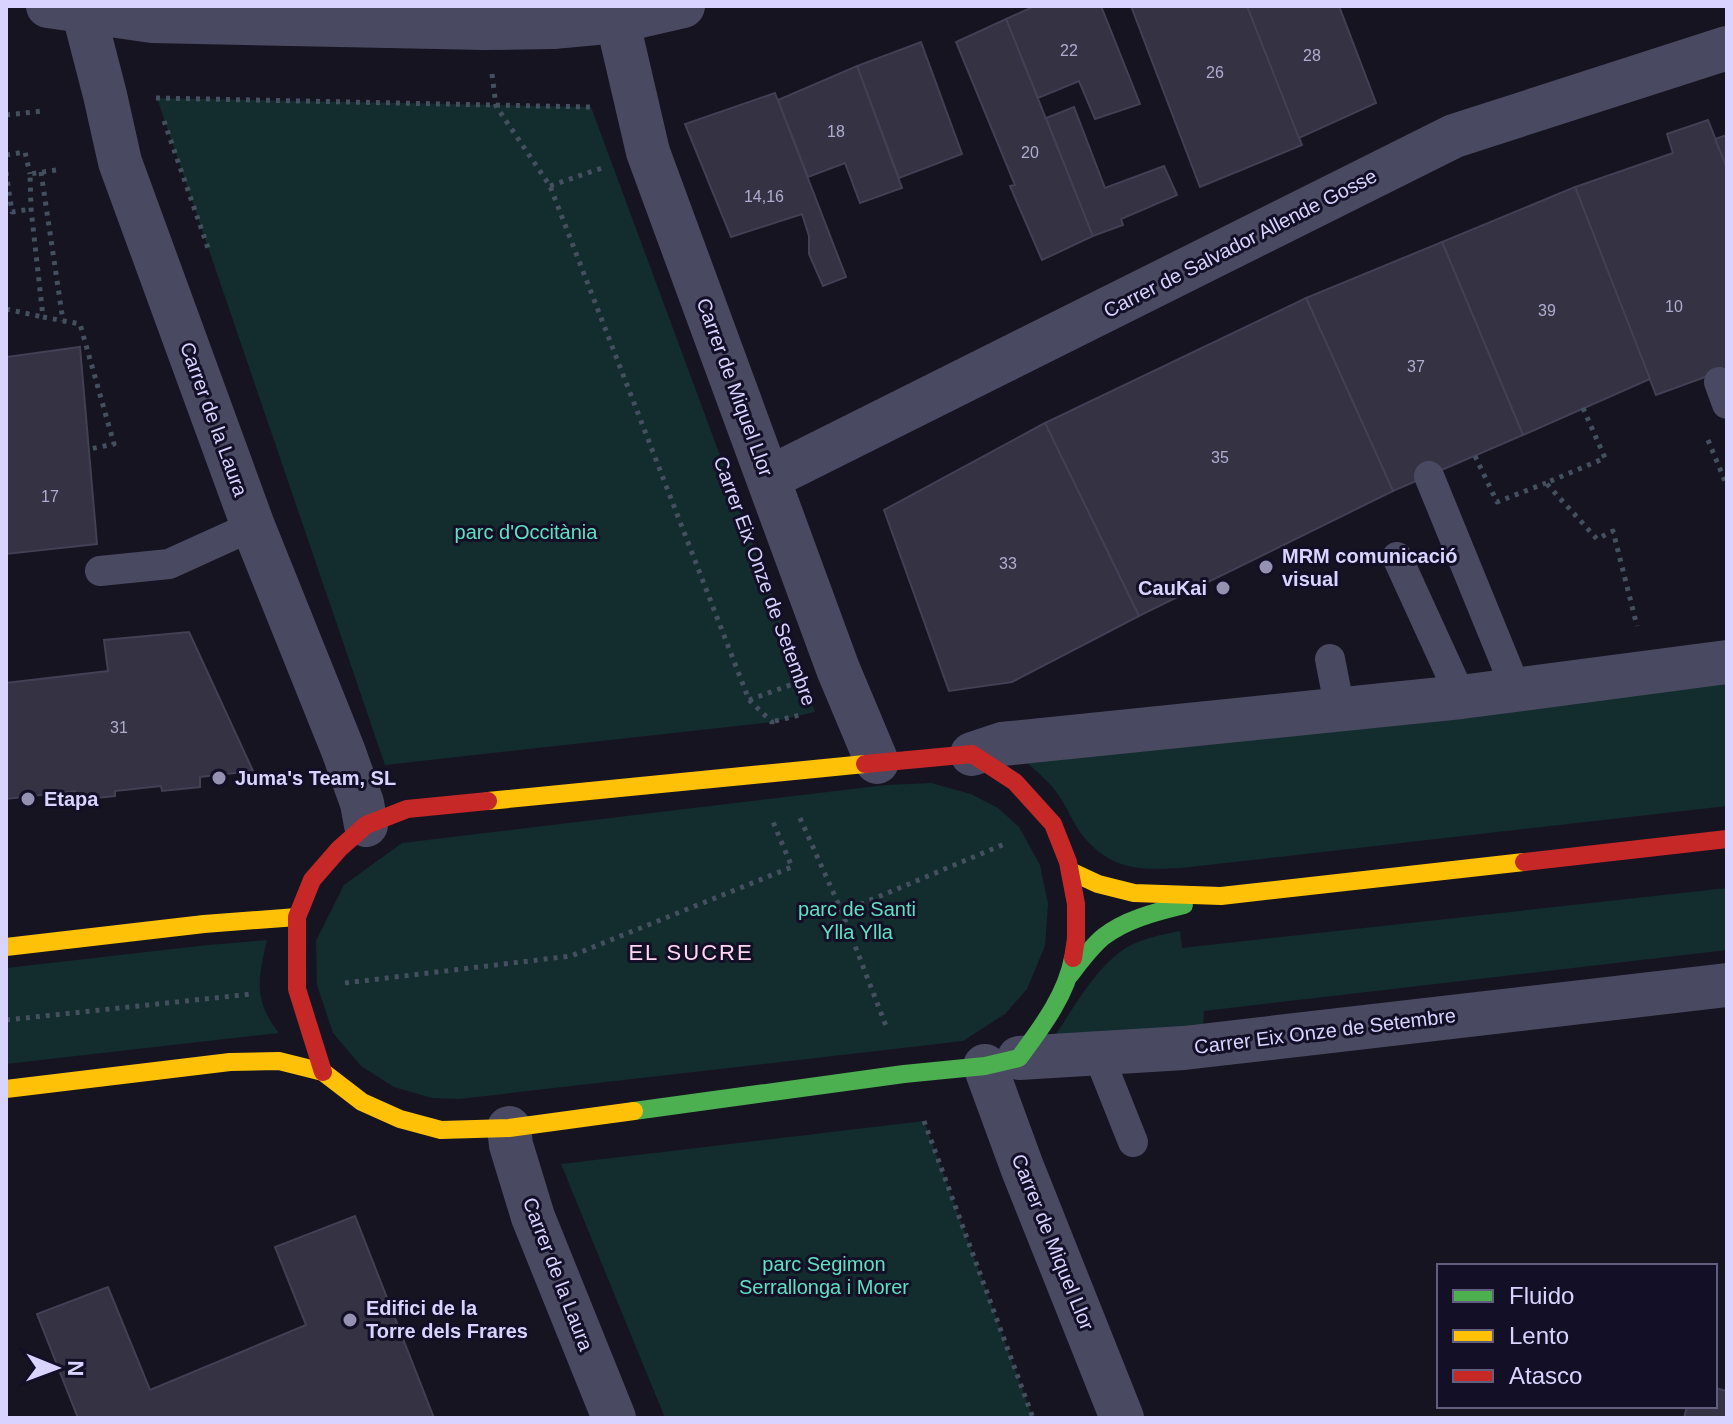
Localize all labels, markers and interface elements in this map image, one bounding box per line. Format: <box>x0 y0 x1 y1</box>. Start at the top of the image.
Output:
house number: 22 <box>1060 42 1078 59</box>
house number: 28 <box>1303 47 1321 64</box>
house number: 26 <box>1206 64 1224 81</box>
house number: 18 <box>827 123 845 140</box>
house number: 20 <box>1021 144 1039 161</box>
street label: Carrer de Salvador Allende Gosse <box>1100 164 1380 322</box>
house number: 14,16 <box>744 188 784 205</box>
street label: Carrer de Miquel Llor <box>693 295 778 479</box>
house number: 10 <box>1665 298 1683 315</box>
house number: 39 <box>1538 302 1556 319</box>
street label: Carrer de la Laura <box>176 339 252 500</box>
house number: 37 <box>1407 358 1425 375</box>
house number: 35 <box>1211 449 1229 466</box>
street label: Carrer Eix Onze de Setembre <box>710 453 820 709</box>
house number: 17 <box>41 488 59 505</box>
park label: parc d'Occitània <box>455 521 598 543</box>
place label: MRM comunicació visual <box>1282 545 1458 590</box>
house number: 33 <box>999 555 1017 572</box>
marker: MRM comunicació visual <box>1257 558 1275 576</box>
place label: CauKai <box>1138 577 1207 599</box>
marker: CauKai <box>1214 579 1232 597</box>
house number: 31 <box>110 719 128 736</box>
place label: Juma's Team, SL <box>235 767 396 789</box>
marker: Juma's Team, SL <box>210 769 228 787</box>
place label: Etapa <box>44 788 99 810</box>
marker: Etapa <box>19 790 37 808</box>
park label: parc de Santi Ylla Ylla <box>798 898 916 943</box>
district label: EL SUCRE <box>628 940 754 965</box>
street label: Carrer Eix Onze de Setembre <box>1193 1004 1457 1058</box>
street label: Carrer de Miquel Llor <box>1008 1151 1099 1334</box>
street label: Carrer de la Laura <box>519 1194 598 1355</box>
park label: parc Segimon Serrallonga i Morer <box>739 1253 909 1298</box>
legend <box>1437 1264 1717 1408</box>
text: Fluido <box>1509 1282 1574 1309</box>
place label: Edifici de la Torre dels Frares <box>366 1297 528 1342</box>
marker: Edifici de la Torre dels Frares <box>341 1311 359 1329</box>
text: Lento <box>1509 1322 1569 1349</box>
north arrow <box>16 1328 96 1408</box>
text: N <box>63 1360 88 1377</box>
text: Atasco <box>1509 1362 1582 1389</box>

